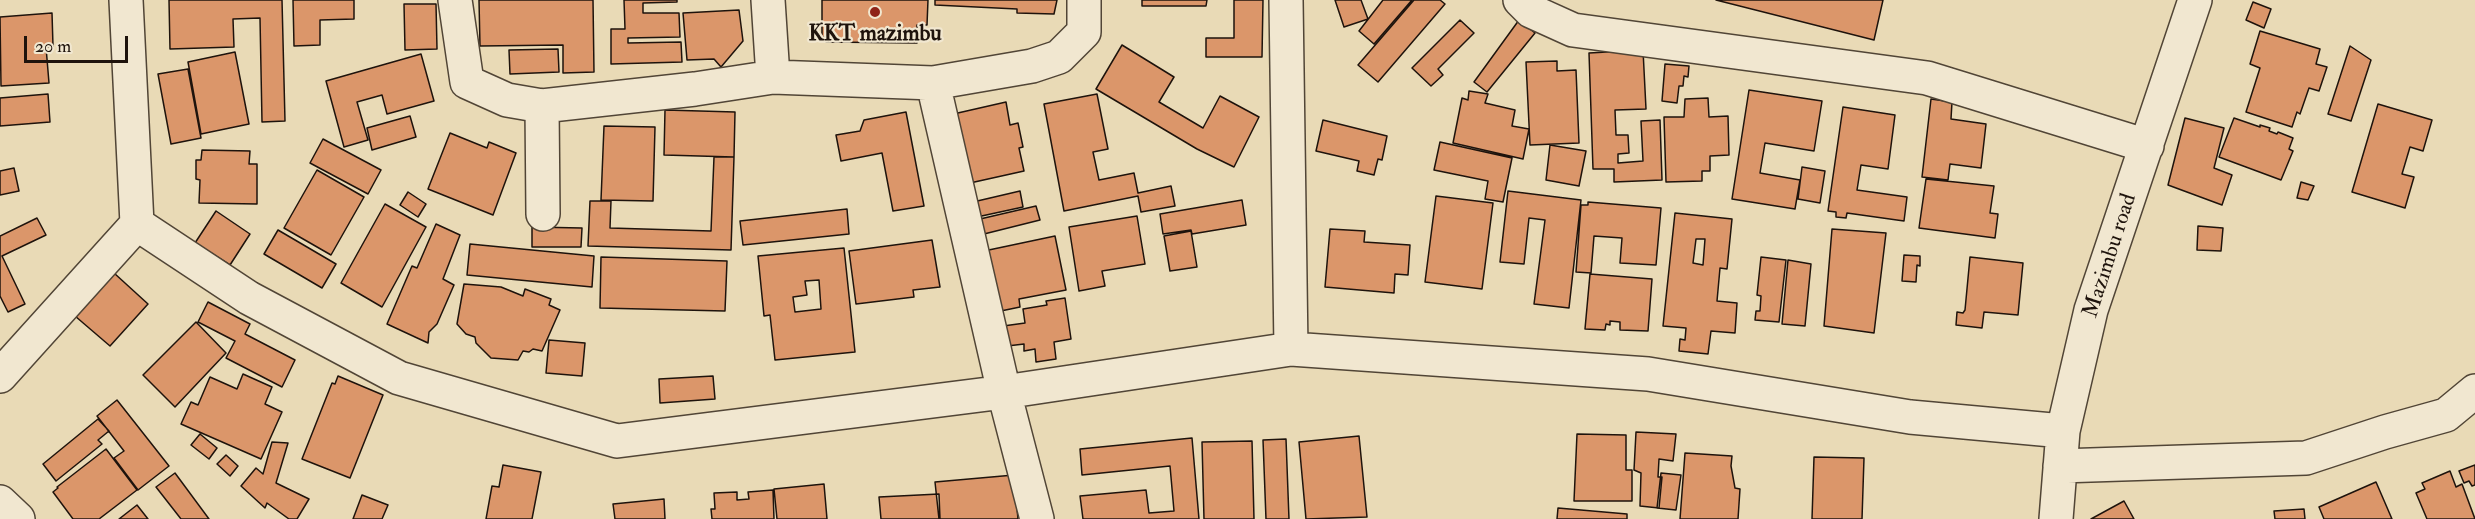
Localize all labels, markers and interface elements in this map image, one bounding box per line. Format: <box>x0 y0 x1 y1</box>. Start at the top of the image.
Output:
marker: KKT mazimbu <box>868 5 882 19</box>
place label: KKT mazimbu <box>808 22 942 48</box>
scale bar <box>27 24 130 62</box>
text: 20 m <box>35 35 71 58</box>
street label: Mazimbu road <box>2079 191 2143 321</box>

